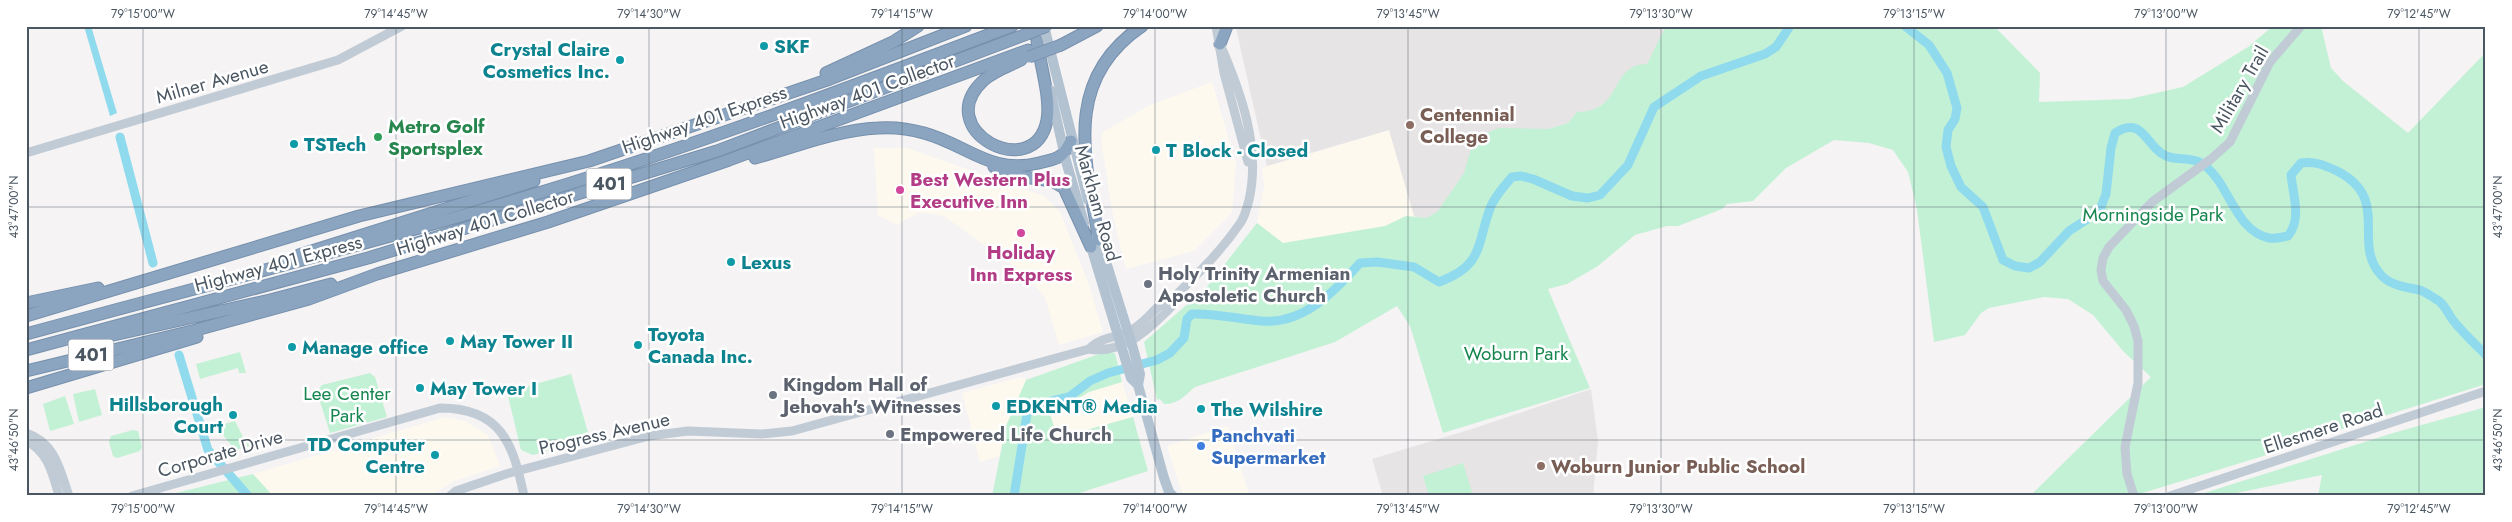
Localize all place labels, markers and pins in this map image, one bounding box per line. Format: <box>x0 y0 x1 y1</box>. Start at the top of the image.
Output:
place label: SKF <box>774 33 810 60</box>
place label: Crystal Claire Cosmetics Inc. <box>483 36 610 85</box>
marker: SKF <box>758 40 770 52</box>
marker: Crystal Claire Cosmetics Inc. <box>614 54 626 66</box>
place label: Centennial College <box>1420 101 1515 150</box>
place label: Metro Golf Sportsplex <box>388 113 486 162</box>
marker: Centennial College <box>1404 119 1416 131</box>
place label: TSTech <box>304 131 366 158</box>
marker: Metro Golf Sportsplex <box>372 131 384 143</box>
place label: T Block - Closed <box>1166 137 1308 164</box>
marker: TSTech <box>288 138 300 150</box>
marker: T Block - Closed <box>1150 144 1162 156</box>
place label: Best Western Plus Executive Inn <box>910 166 1070 215</box>
marker: Best Western Plus Executive Inn <box>894 184 906 196</box>
marker: Holiday Inn Express <box>1015 227 1027 239</box>
place label: Holiday Inn Express <box>970 239 1073 288</box>
place label: Lexus <box>741 249 791 276</box>
marker: Lexus <box>725 256 737 268</box>
place label: Holy Trinity Armenian Apostoletic Church <box>1157 260 1350 309</box>
marker: Holy Trinity Armenian Apostoletic Church <box>1142 278 1154 290</box>
place label: Toyota Canada Inc. <box>648 321 753 370</box>
place label: May Tower II <box>460 328 573 355</box>
place label: Manage office <box>302 334 428 361</box>
marker: May Tower II <box>444 335 456 347</box>
marker: Toyota Canada Inc. <box>632 339 644 351</box>
marker: Manage office <box>286 341 298 353</box>
place label: Kingdom Hall of Jehovah's Witnesses <box>779 371 961 420</box>
place label: May Tower I <box>430 375 537 402</box>
marker: May Tower I <box>414 382 426 394</box>
marker: Kingdom Hall of Jehovah's Witnesses <box>767 389 779 401</box>
place label: Hillsborough Court <box>109 391 223 440</box>
place label: EDKENT® Media <box>1006 393 1158 420</box>
place label: The Wilshire <box>1211 396 1323 423</box>
marker: EDKENT® Media <box>990 400 1002 412</box>
marker: The Wilshire <box>1195 403 1207 415</box>
marker: Hillsborough Court <box>227 409 239 421</box>
place label: Empowered Life Church <box>900 421 1112 448</box>
place label: Panchvati Supermarket <box>1211 422 1325 471</box>
marker: Empowered Life Church <box>884 428 896 440</box>
place label: TD Computer Centre <box>307 431 425 480</box>
marker: Panchvati Supermarket <box>1195 440 1207 452</box>
marker: TD Computer Centre <box>429 449 441 461</box>
place label: Woburn Junior Public School <box>1551 453 1805 480</box>
marker: Woburn Junior Public School <box>1535 460 1547 472</box>

